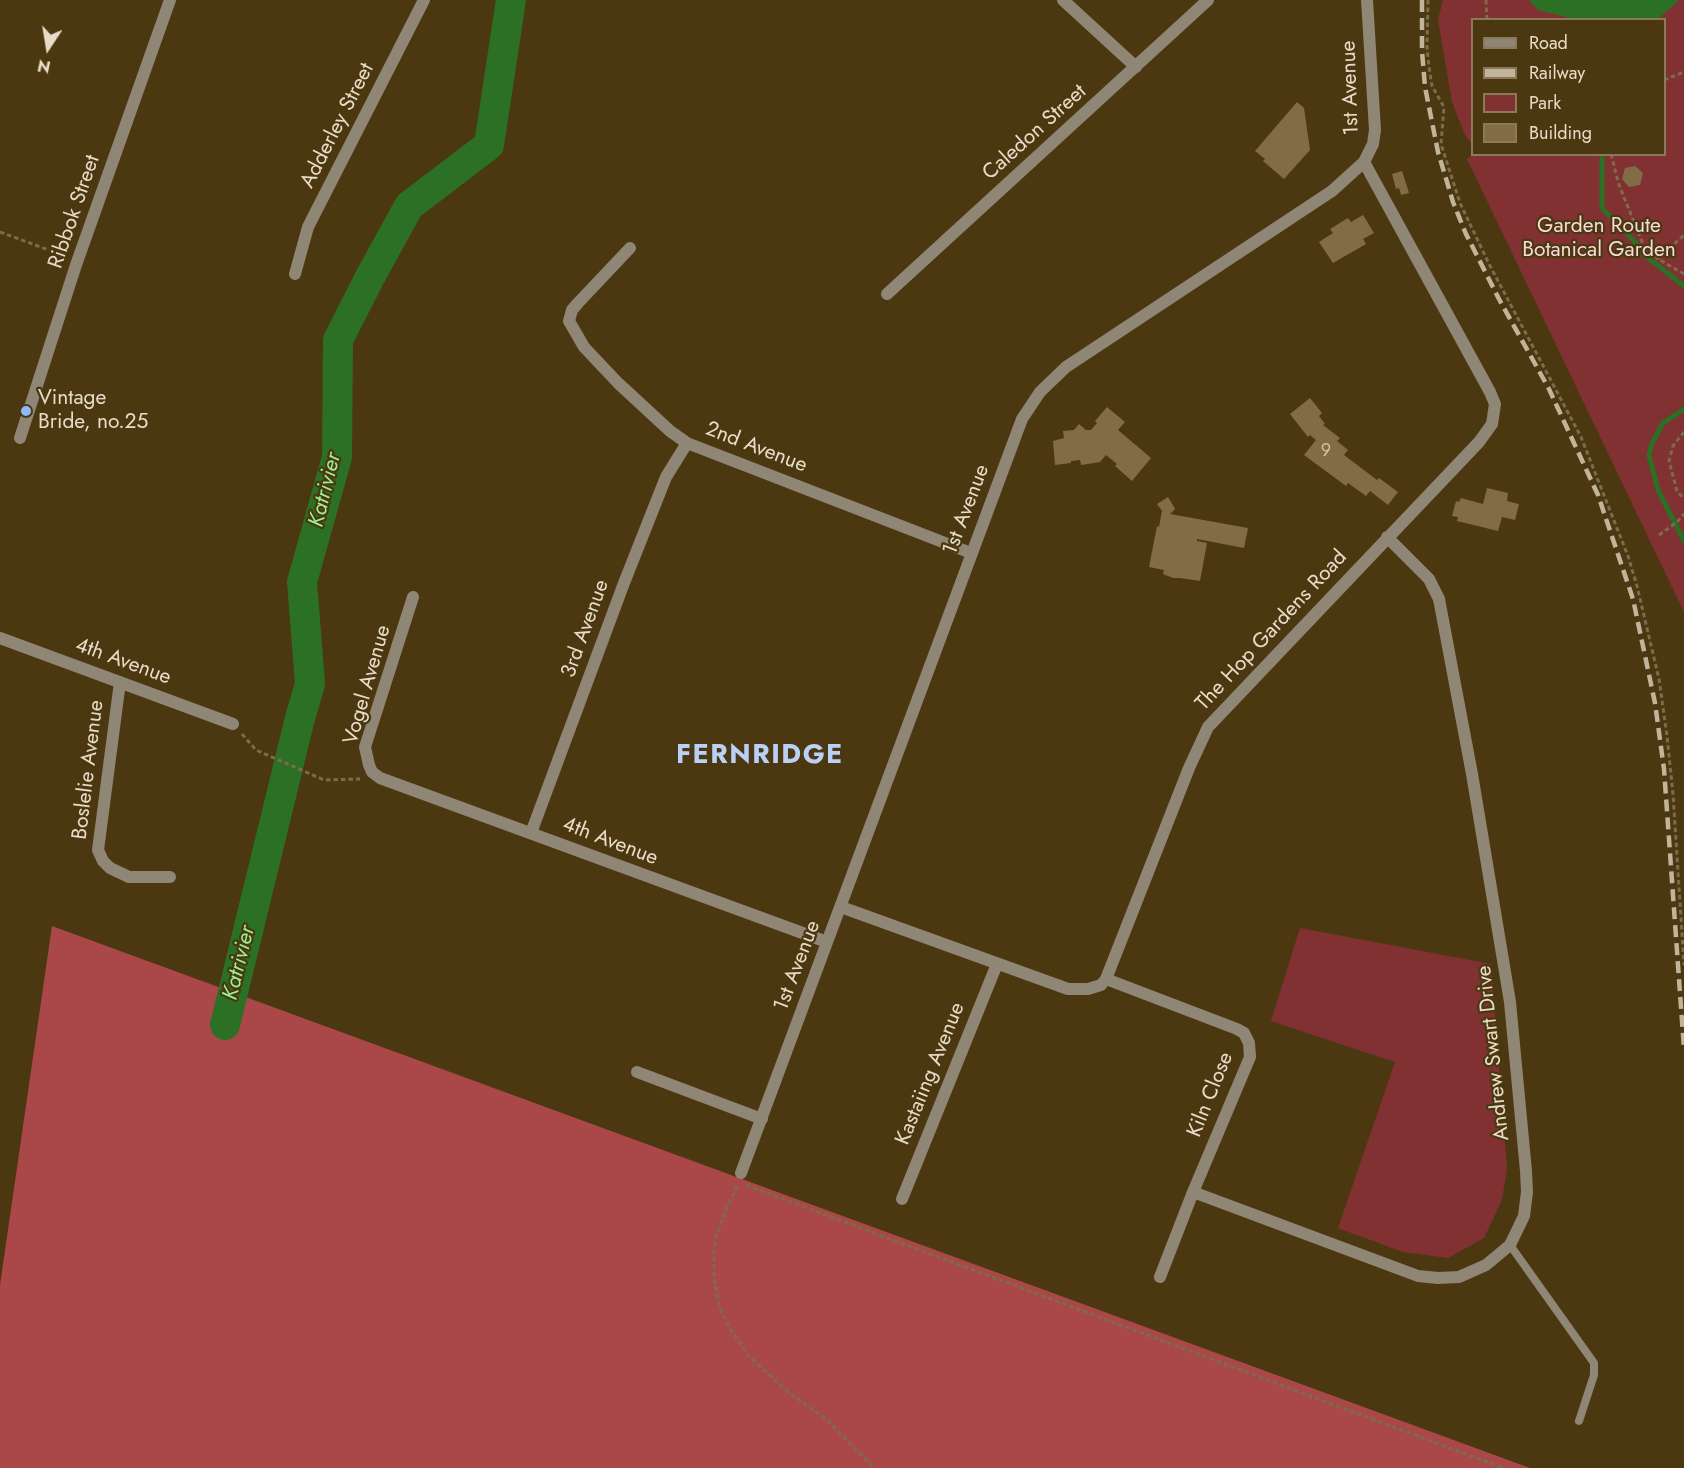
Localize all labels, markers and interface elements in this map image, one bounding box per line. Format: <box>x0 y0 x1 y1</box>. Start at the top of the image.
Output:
north arrow <box>18 18 78 78</box>
legend <box>1471 18 1666 156</box>
text: Road <box>1529 30 1568 56</box>
street label: 1st Avenue <box>1337 40 1365 136</box>
text: N <box>36 54 53 79</box>
street label: Adderley Street <box>296 59 380 193</box>
text: Railway <box>1529 60 1585 86</box>
street label: Caledon Street <box>978 80 1092 186</box>
text: Park <box>1529 90 1561 116</box>
text: Building <box>1529 120 1592 146</box>
street label: Ribbok Street <box>44 152 106 272</box>
park label: Garden Route Botanical Garden <box>1522 214 1676 264</box>
place label: Vintage Bride, no.25 <box>38 386 148 436</box>
marker: Vintage Bride, no.25 <box>19 404 33 418</box>
street label: 2nd Avenue <box>702 417 810 479</box>
house number: 9 <box>1321 441 1331 463</box>
water label: Katrivier <box>304 450 348 530</box>
street label: 1st Avenue <box>938 461 996 559</box>
street label: The Hop Gardens Road <box>1191 546 1353 716</box>
street label: 3rd Avenue <box>557 577 615 681</box>
street label: Vogel Avenue <box>339 622 397 748</box>
street label: 4th Avenue <box>72 633 174 691</box>
street label: Boslelie Avenue <box>68 699 110 841</box>
district label: FERNRIDGE <box>676 740 844 772</box>
street label: 4th Avenue <box>559 812 661 872</box>
street label: 1st Avenue <box>769 917 827 1015</box>
water label: Katrivier <box>218 923 262 1003</box>
street label: Andrew Swart Drive <box>1472 964 1516 1142</box>
street label: Kastaiing Avenue <box>891 999 971 1149</box>
street label: Kiln Close <box>1183 1049 1239 1141</box>

